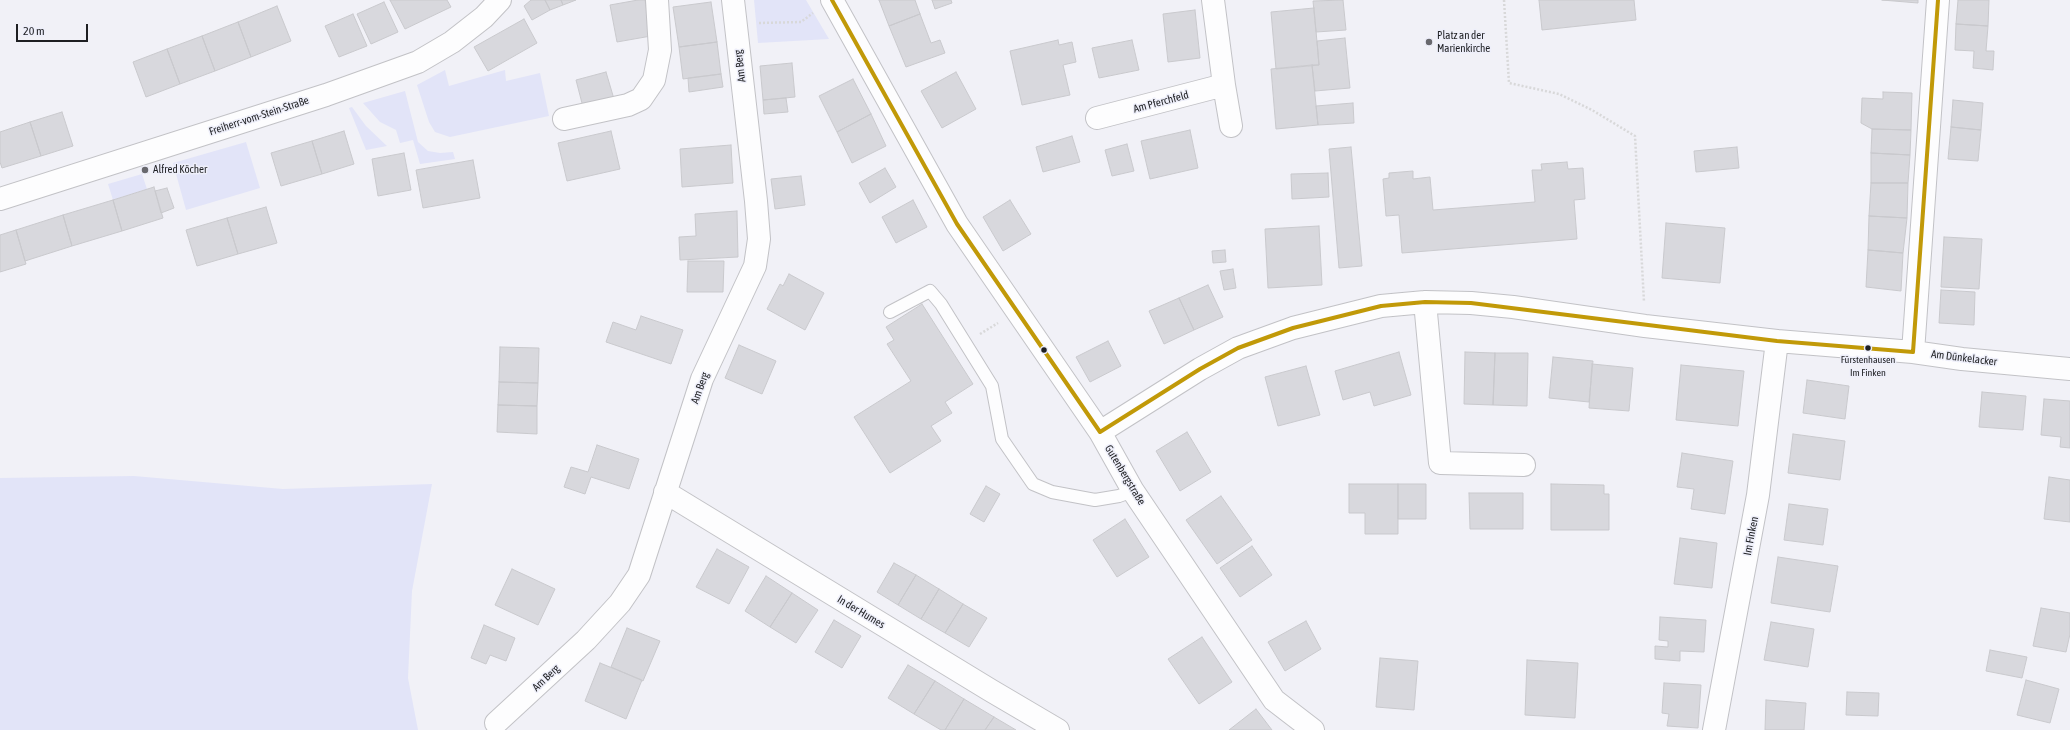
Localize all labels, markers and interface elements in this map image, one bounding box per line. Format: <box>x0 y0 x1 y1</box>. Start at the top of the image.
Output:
scale bar <box>18 16 90 42</box>
text: 20 m <box>23 24 45 38</box>
place label: Platz an der Marienkirche <box>1437 29 1490 55</box>
marker: Platz an der Marienkirche <box>1424 37 1434 47</box>
street label: Am Berg <box>731 49 749 83</box>
street label: Am Pferchfeld <box>1132 88 1190 116</box>
street label: Freiherr-vom-Stein-Straße <box>207 94 311 138</box>
place label: Alfred Köcher <box>153 163 207 177</box>
marker: Alfred Köcher <box>140 165 150 175</box>
marker: Fürstenhausen Im Finken <box>1863 343 1873 353</box>
unlabelled marker <box>1039 345 1049 355</box>
street label: Am Dünkelacker <box>1930 347 1998 369</box>
place label: Fürstenhausen Im Finken <box>1841 354 1895 378</box>
street label: Am Berg <box>688 370 712 406</box>
street label: Gutenbergstraße <box>1102 443 1148 507</box>
street label: Im Finken <box>1741 515 1761 557</box>
street label: In der Humes <box>835 593 887 631</box>
street label: Am Berg <box>530 662 562 694</box>

